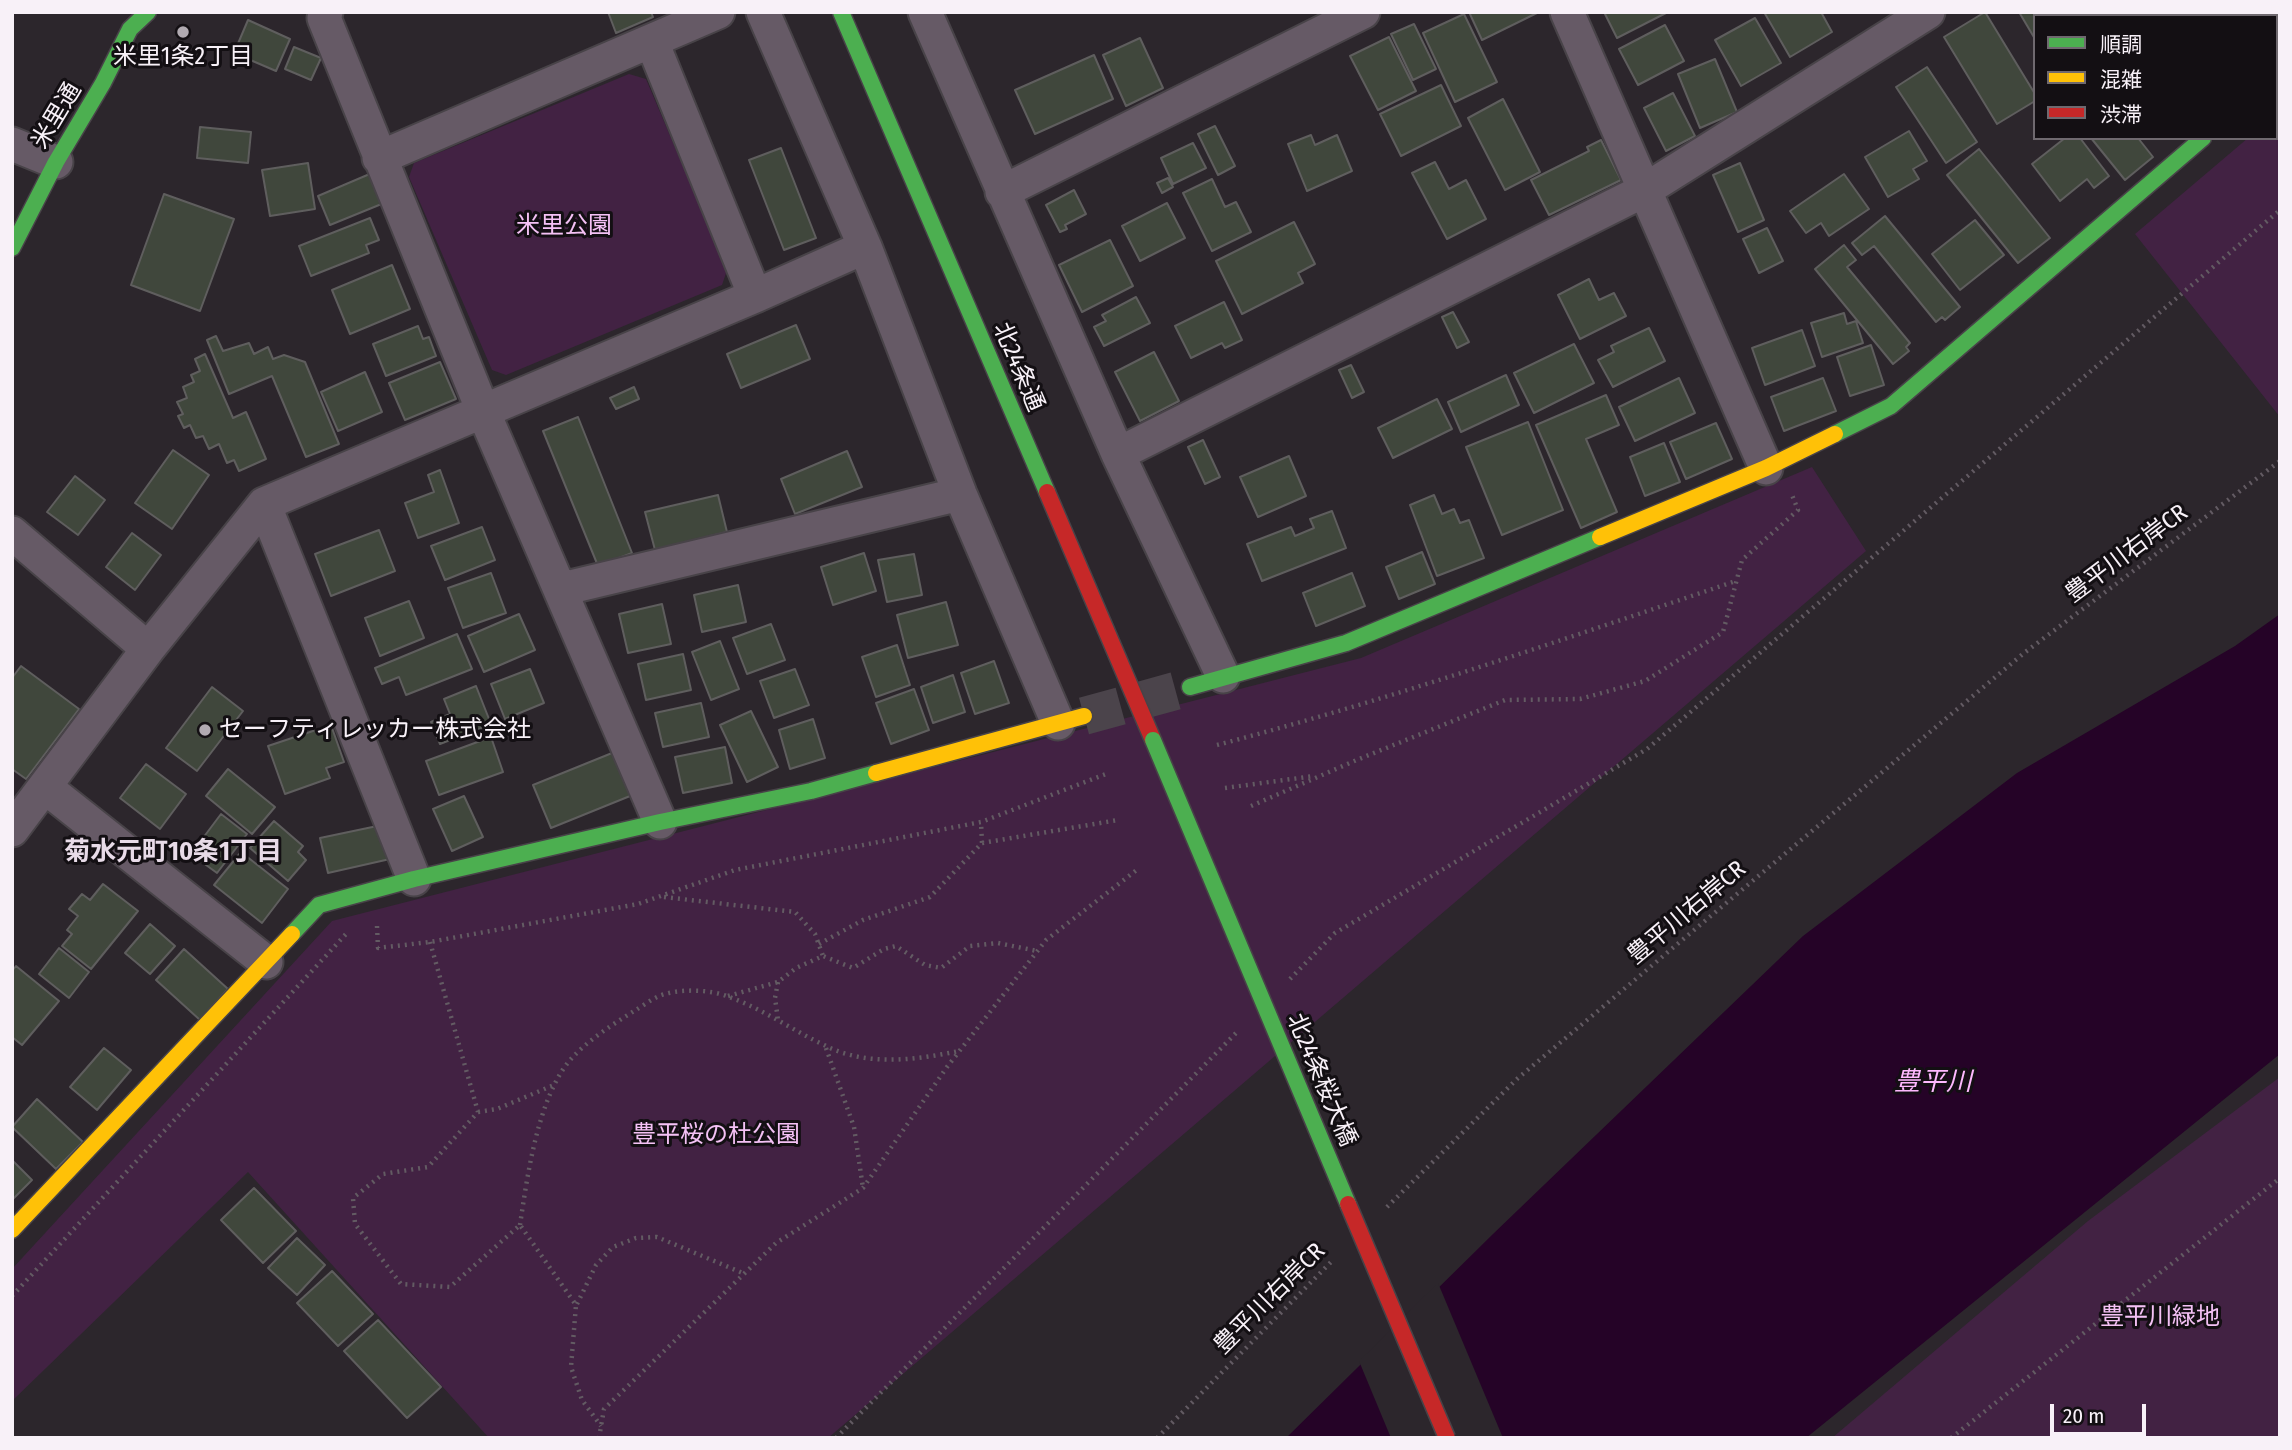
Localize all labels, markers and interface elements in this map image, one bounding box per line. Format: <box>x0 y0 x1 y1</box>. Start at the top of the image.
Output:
legend <box>2033 14 2278 140</box>
marker: 米里1条2丁目 <box>175 24 191 40</box>
text: 順調 <box>2100 32 2142 58</box>
place label: 米里1条2丁目 <box>113 43 253 71</box>
text: 混雑 <box>2100 67 2142 93</box>
street label: 米里通 <box>26 78 88 154</box>
text: 渋滞 <box>2100 102 2142 128</box>
park label: 米里公園 <box>516 212 612 240</box>
street label: 北24条通 <box>986 318 1050 416</box>
street label: 豊平川右岸CR <box>2060 499 2194 609</box>
place label: セーフティレッカー株式会社 <box>219 716 531 744</box>
marker: セーフティレッカー株式会社 <box>197 722 213 738</box>
district label: 菊水元町10条1丁目 <box>64 837 282 869</box>
street label: 豊平川右岸CR <box>1622 855 1752 971</box>
street label: 北24条桜大橋 <box>1280 1009 1362 1151</box>
water label: 豊平川 <box>1894 1067 1972 1099</box>
park label: 豊平桜の杜公園 <box>632 1121 800 1149</box>
street label: 豊平川右岸CR <box>1208 1237 1332 1361</box>
park label: 豊平川緑地 <box>2100 1303 2220 1331</box>
scale bar <box>2054 1390 2150 1434</box>
text: 20 m <box>2063 1403 2104 1429</box>

